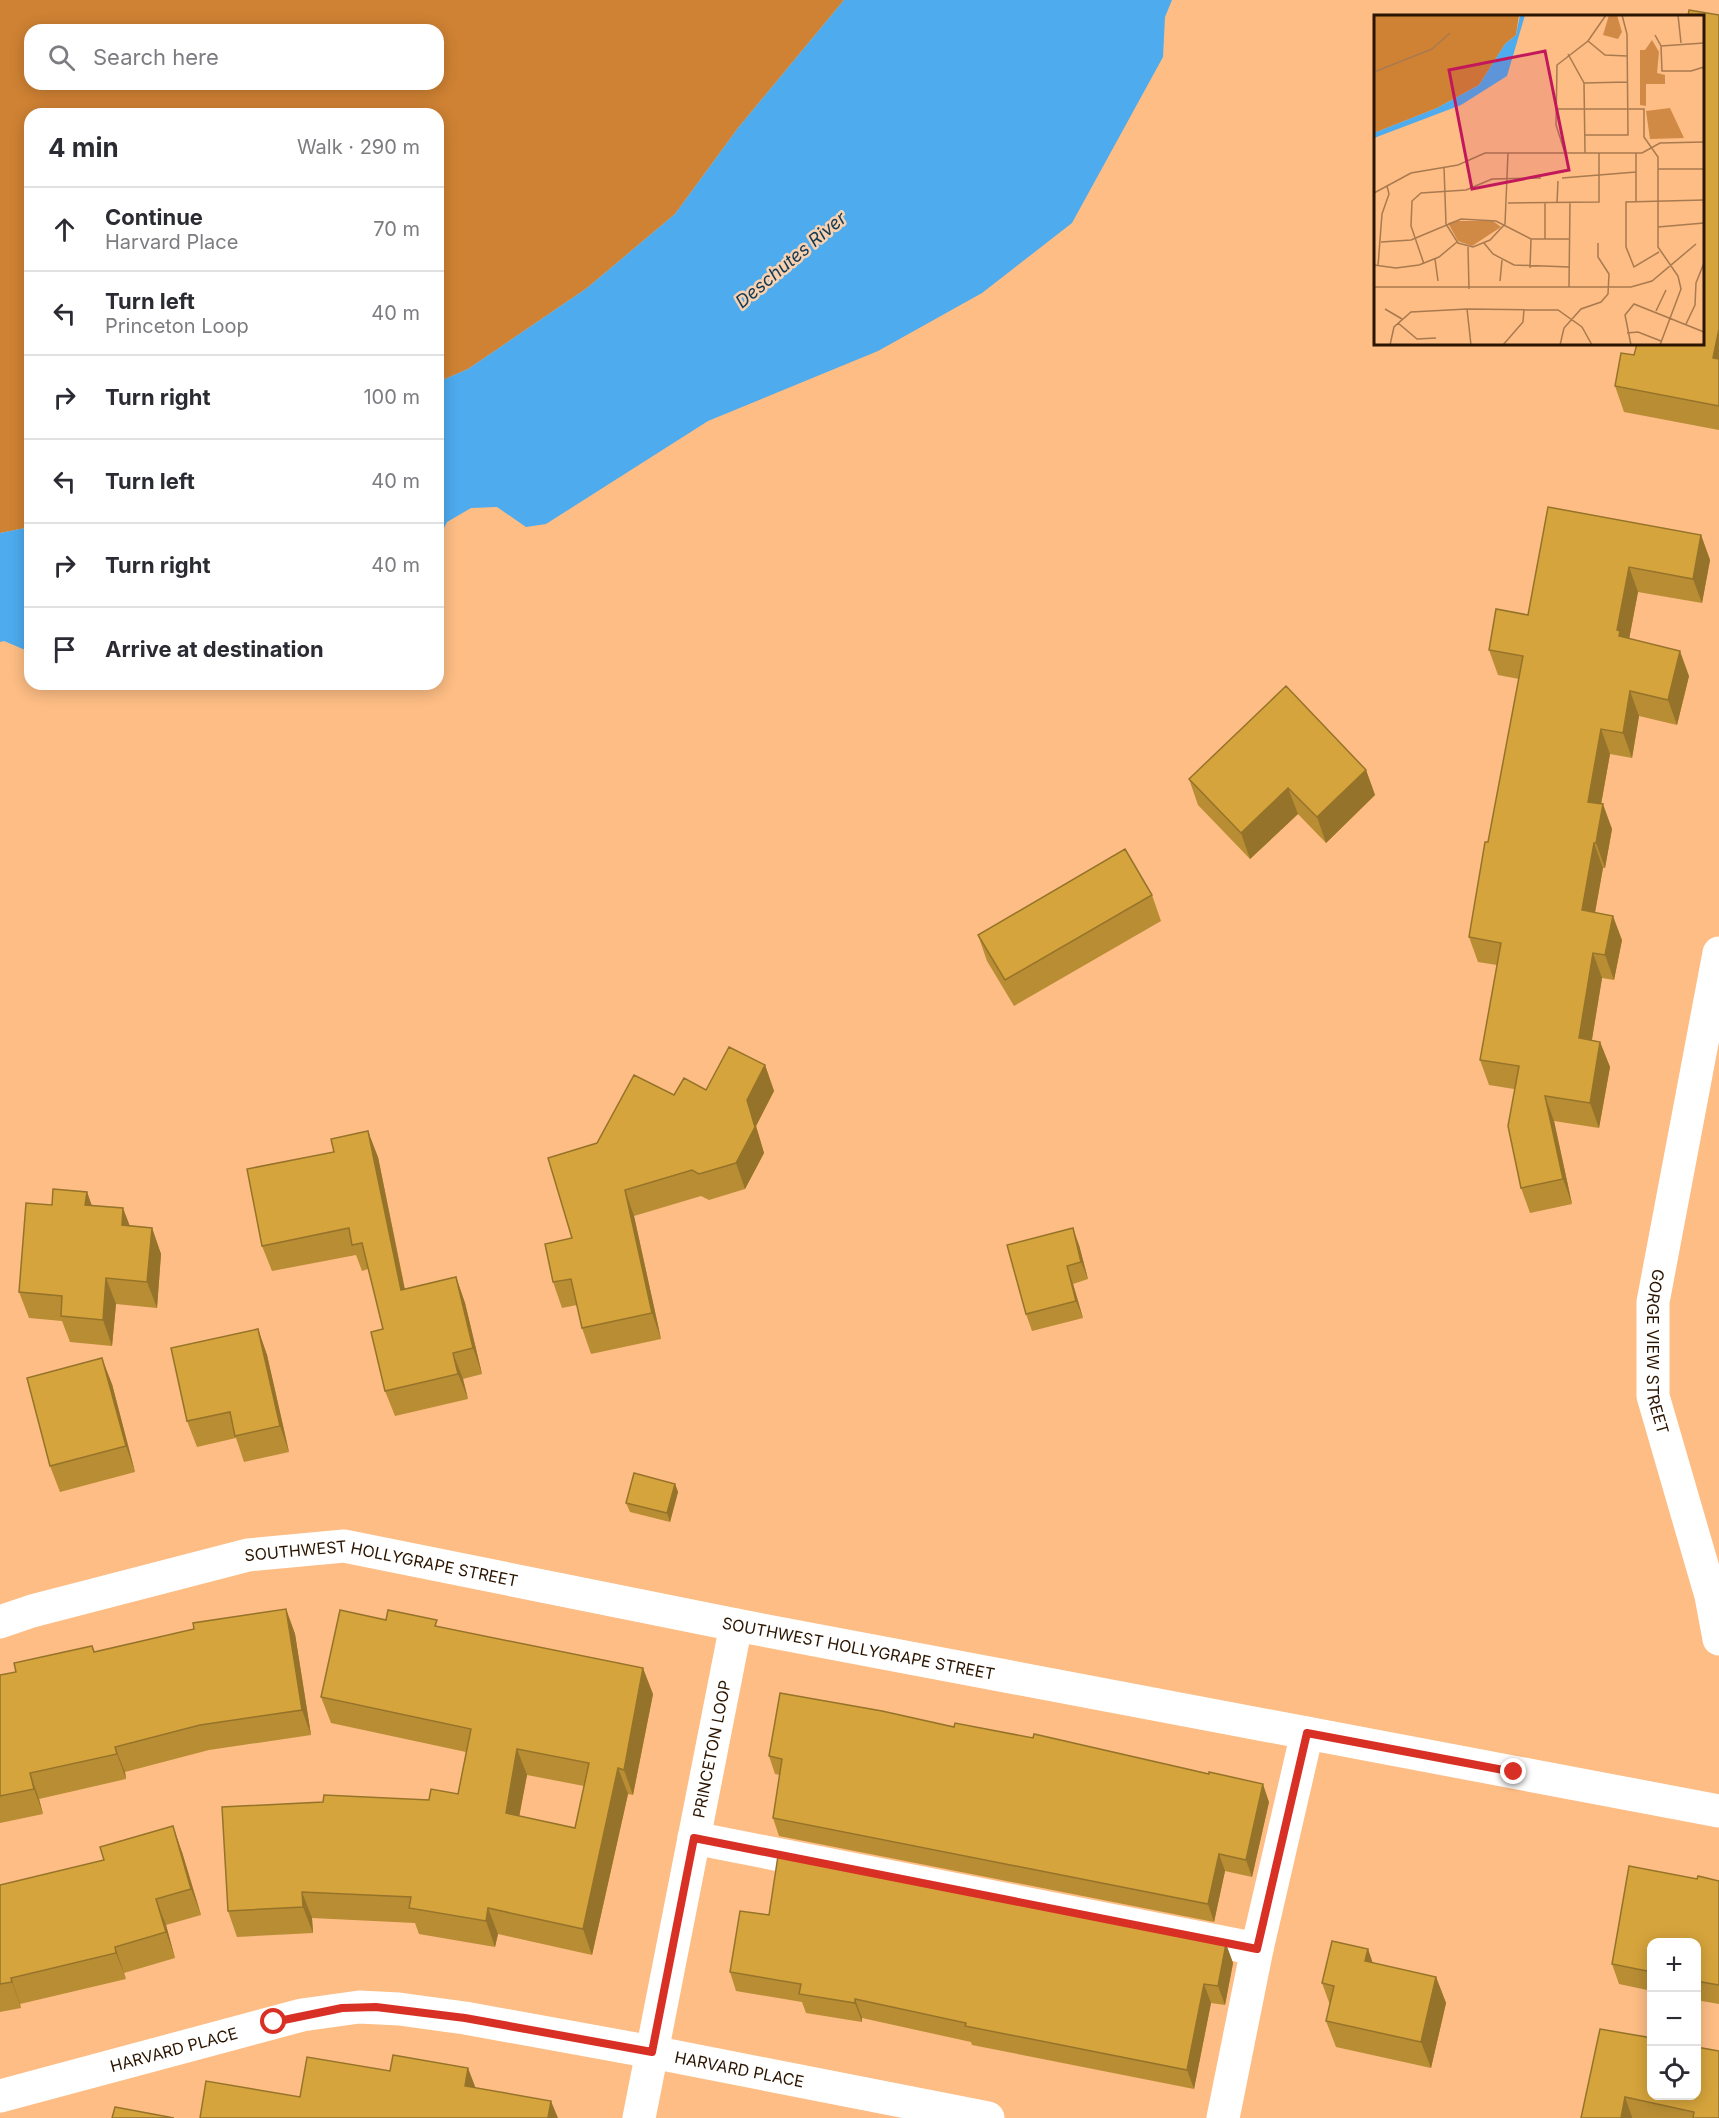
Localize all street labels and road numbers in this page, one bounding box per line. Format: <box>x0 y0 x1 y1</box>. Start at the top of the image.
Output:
street label: GORGE VIEW STREET <box>1643 1267 1673 1436</box>
street label: SOUTHWEST HOLLYGRAPE STREET <box>243 1536 520 1591</box>
street label: SOUTHWEST HOLLYGRAPE STREET <box>720 1612 997 1684</box>
street label: PRINCETON LOOP <box>688 1678 735 1820</box>
street label: HARVARD PLACE <box>108 2023 240 2076</box>
street label: HARVARD PLACE <box>673 2047 806 2092</box>

